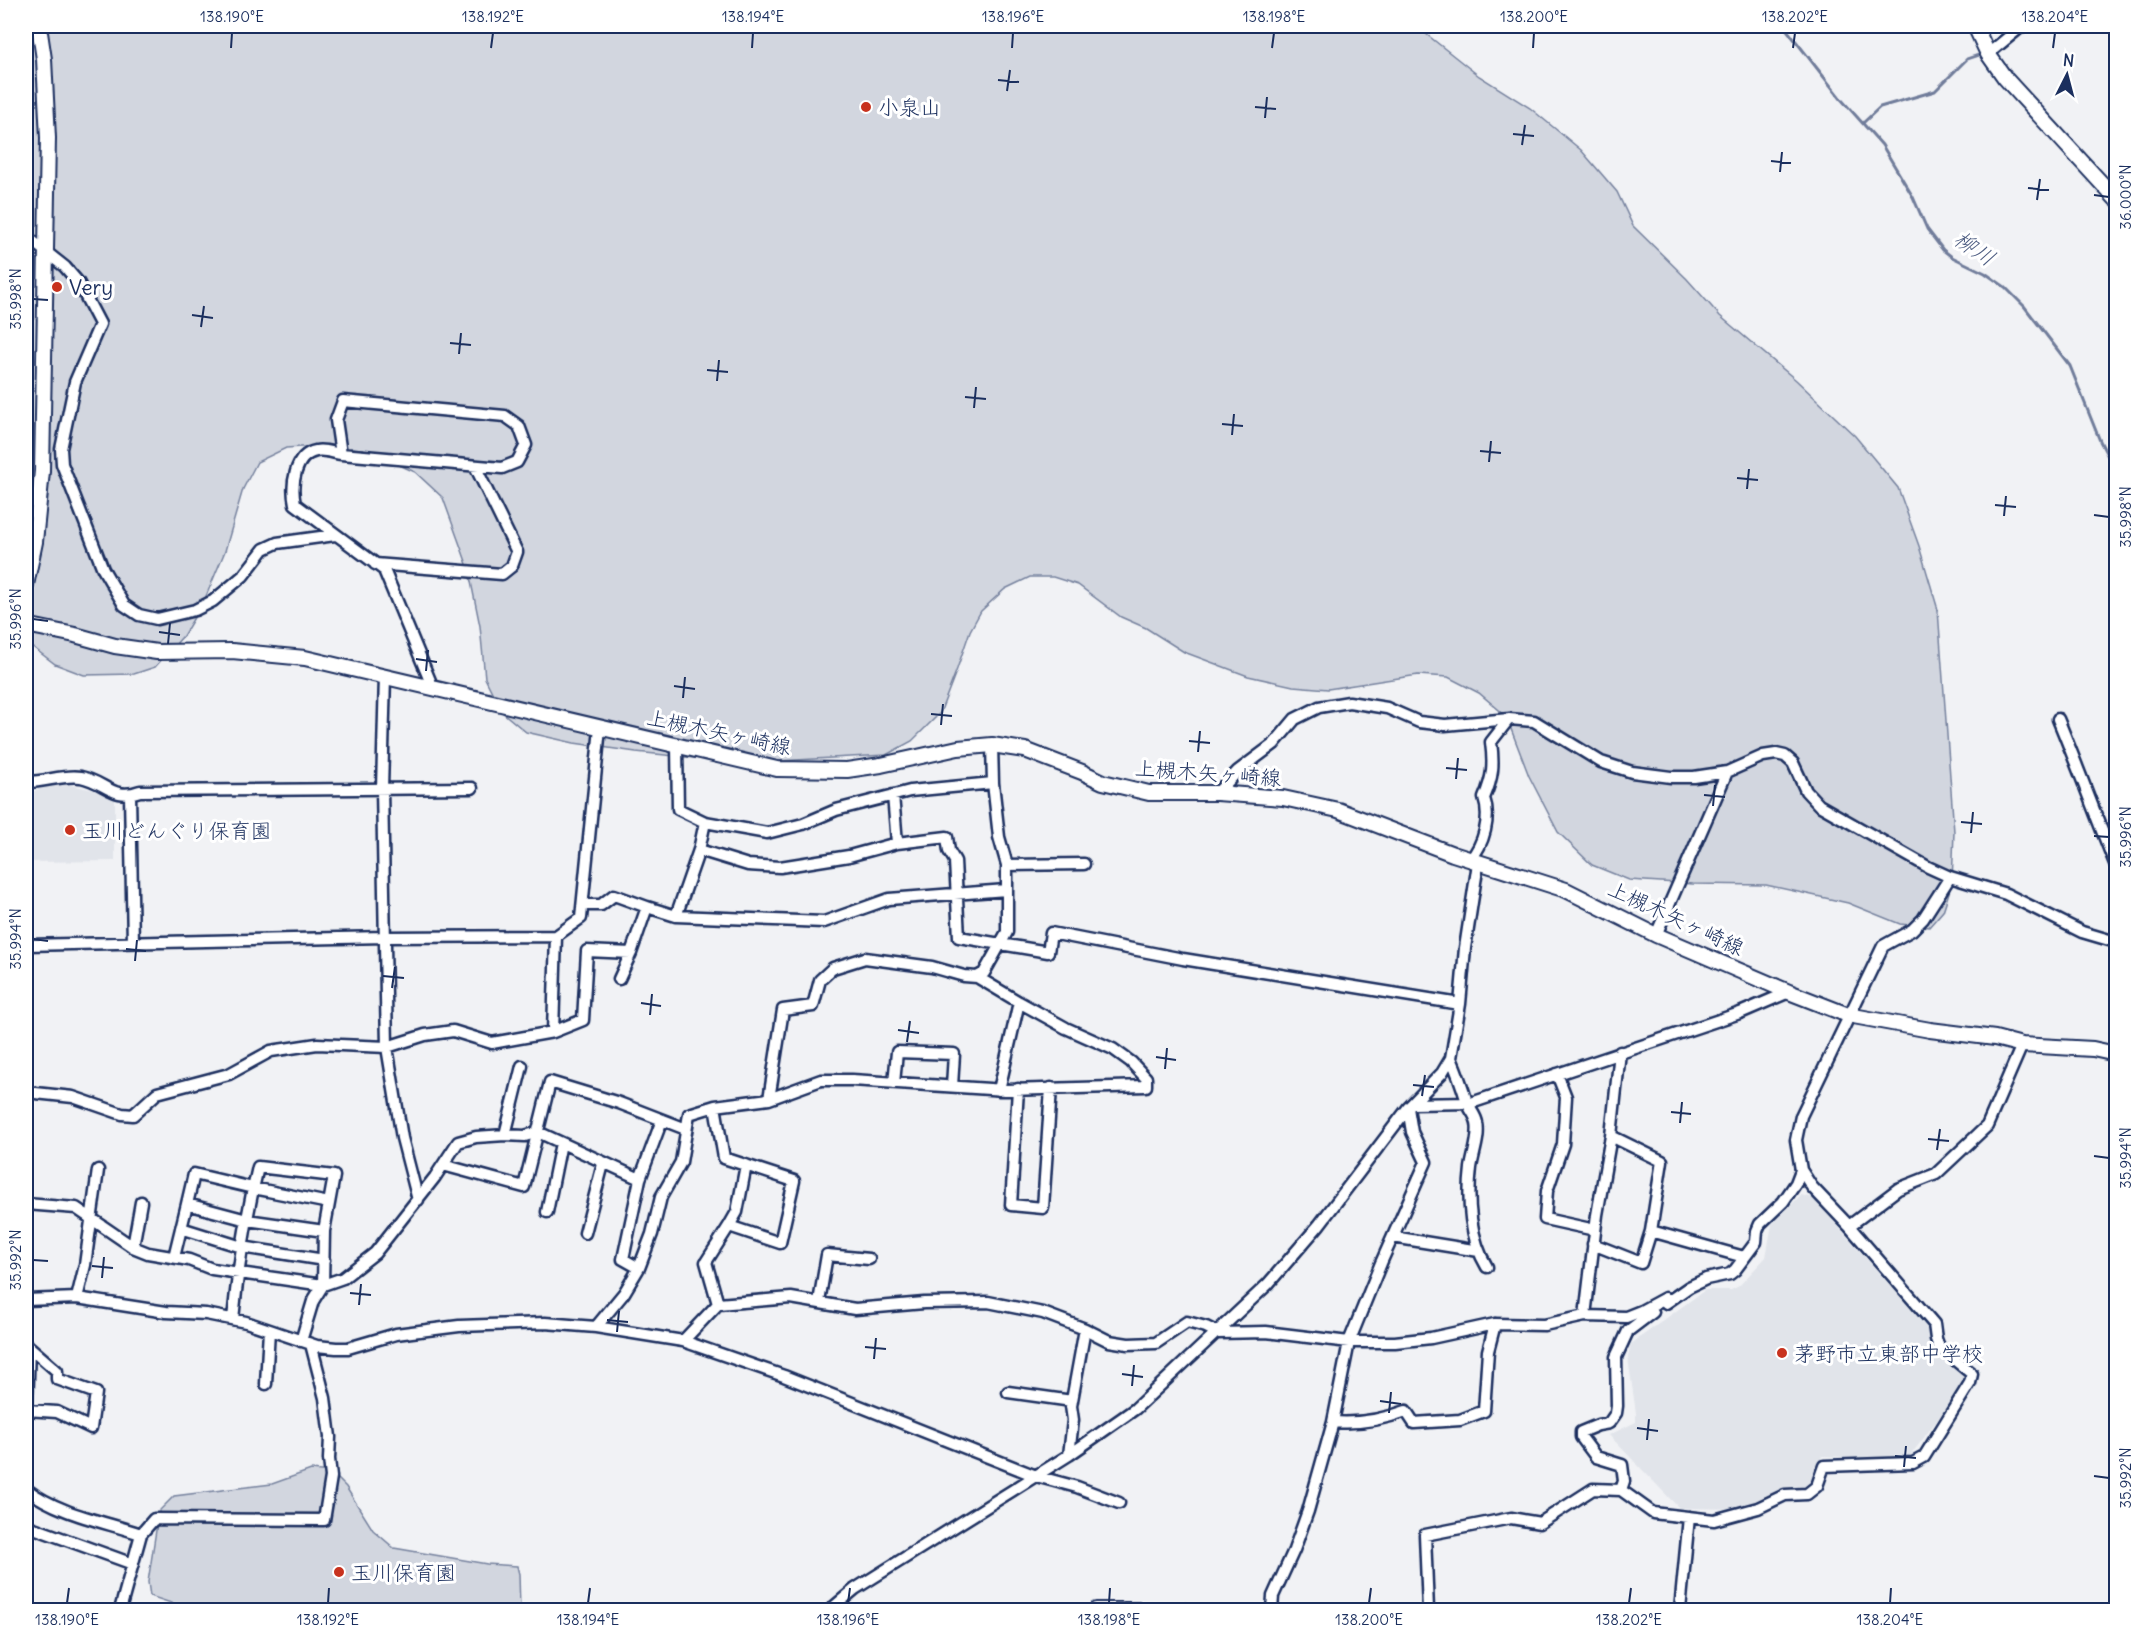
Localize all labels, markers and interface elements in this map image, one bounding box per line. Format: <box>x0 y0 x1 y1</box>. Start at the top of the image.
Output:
text: 138.190°E <box>200 7 264 26</box>
text: 138.192°E <box>462 7 524 26</box>
text: 138.194°E <box>722 7 785 26</box>
text: 138.196°E <box>982 7 1045 26</box>
text: 138.198°E <box>1243 7 1306 26</box>
text: 138.200°E <box>1500 7 1568 26</box>
text: 138.202°E <box>1762 7 1828 26</box>
text: 138.204°E <box>2022 7 2089 26</box>
north arrow <box>2037 45 2097 105</box>
text: N <box>2062 50 2075 71</box>
place label: 小泉山 <box>878 94 941 121</box>
marker: 小泉山 <box>859 100 873 114</box>
text: 36.000°N <box>2116 164 2135 230</box>
water label: 柳川 <box>1949 224 2001 272</box>
text: 35.998°N <box>6 268 25 330</box>
place label: Very <box>69 274 113 301</box>
marker: Very <box>50 280 64 294</box>
text: 35.998°N <box>2116 486 2135 548</box>
text: 35.996°N <box>6 588 25 650</box>
street label: 上槻木矢ヶ崎線 <box>644 704 794 760</box>
street label: 上槻木矢ヶ崎線 <box>1134 754 1282 792</box>
text: 35.996°N <box>2116 806 2135 868</box>
place label: 玉川どんぐり保育園 <box>82 817 271 844</box>
marker: 玉川どんぐり保育園 <box>63 823 77 837</box>
street label: 上槻木矢ヶ崎線 <box>1604 875 1748 961</box>
text: 35.994°N <box>6 908 25 970</box>
text: 35.994°N <box>2116 1127 2135 1189</box>
text: 35.992°N <box>6 1229 25 1291</box>
place label: 茅野市立東部中学校 <box>1794 1340 1983 1367</box>
marker: 茅野市立東部中学校 <box>1775 1346 1789 1360</box>
text: 35.992°N <box>2116 1447 2135 1509</box>
place label: 玉川保育園 <box>351 1559 456 1586</box>
marker: 玉川保育園 <box>332 1565 346 1579</box>
text: 138.190°E <box>35 1610 99 1629</box>
text: 138.192°E <box>297 1610 359 1629</box>
text: 138.194°E <box>557 1610 620 1629</box>
text: 138.196°E <box>817 1610 880 1629</box>
text: 138.198°E <box>1078 1610 1141 1629</box>
text: 138.200°E <box>1335 1610 1403 1629</box>
text: 138.202°E <box>1596 1610 1662 1629</box>
text: 138.204°E <box>1857 1610 1924 1629</box>

